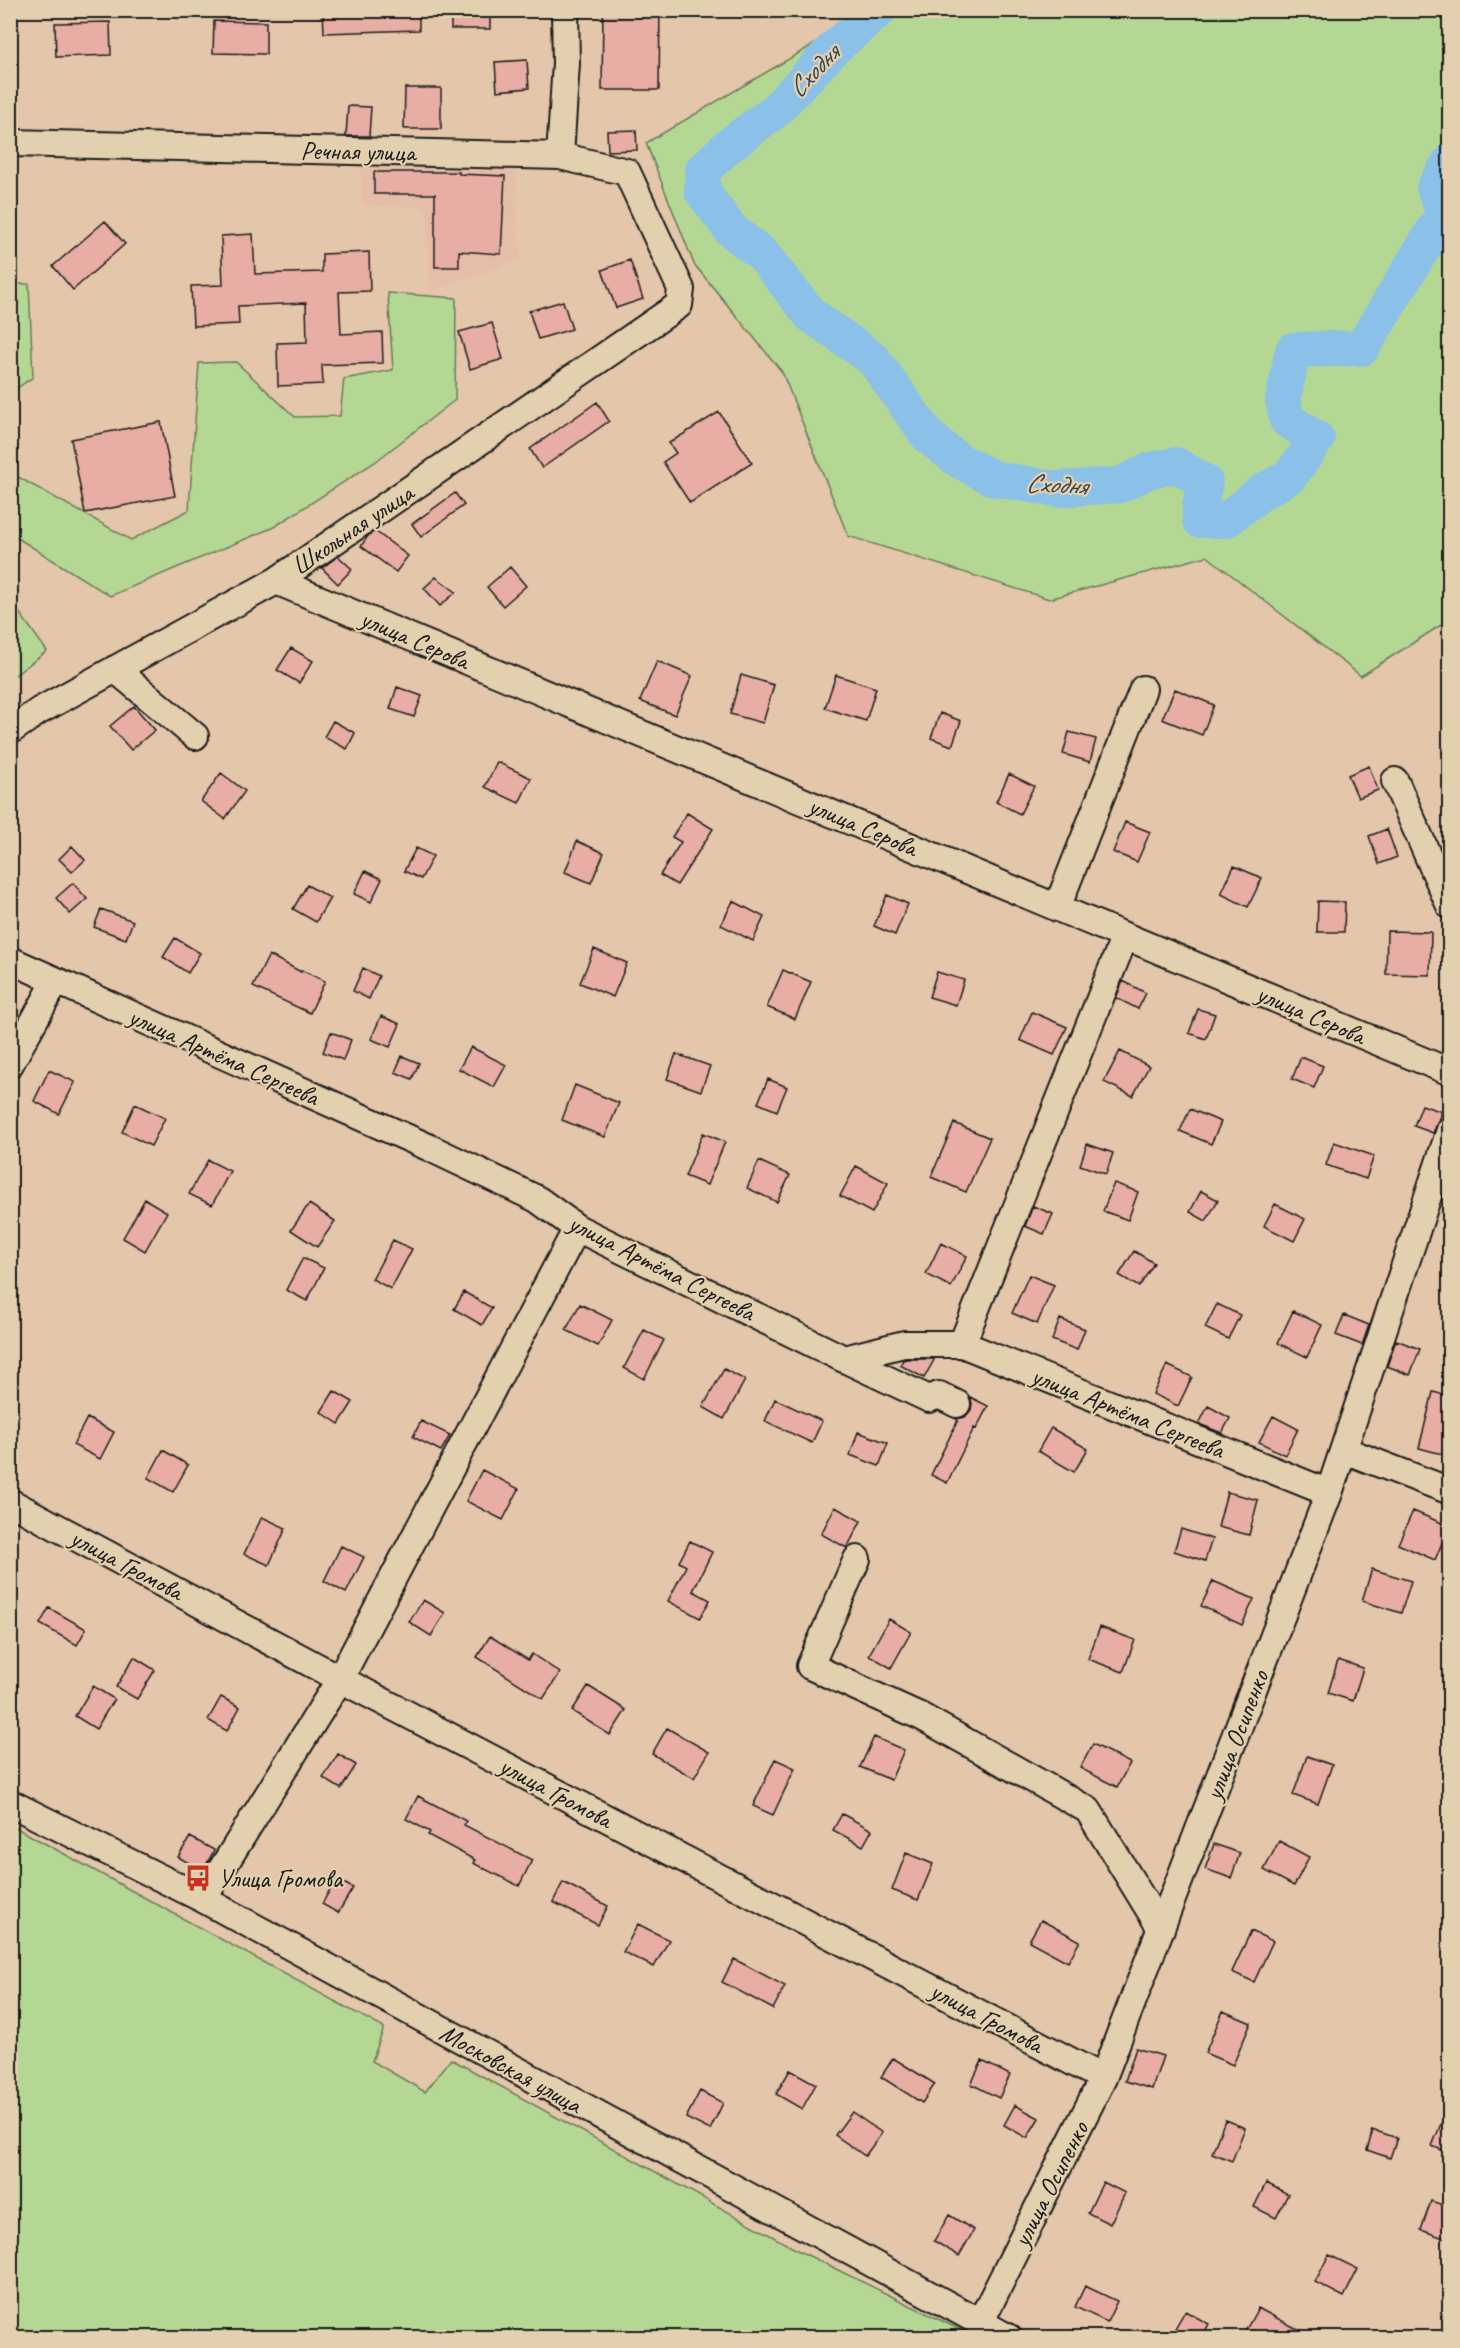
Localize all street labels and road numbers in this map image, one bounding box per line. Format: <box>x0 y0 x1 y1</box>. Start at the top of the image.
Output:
street label: Речная улица <box>300 134 418 169</box>
street label: Школьная улица <box>285 475 422 582</box>
street label: улица Серова <box>354 601 476 678</box>
street label: улица Серова <box>802 788 924 865</box>
street label: улица Серова <box>1250 976 1372 1053</box>
street label: улица Артёма Сергеева <box>122 999 325 1114</box>
street label: улица Артёма Сергеева <box>561 1205 762 1329</box>
street label: улица Артёма Сергеева <box>1025 1358 1230 1467</box>
street label: улица Громова <box>63 1520 191 1609</box>
street label: улица Осипенко <box>1196 1664 1277 1807</box>
street label: улица Громова <box>492 1748 620 1837</box>
street label: улица Громова <box>923 1973 1051 2062</box>
street label: Московская улица <box>434 2016 589 2122</box>
street label: улица Осипенко <box>1004 2114 1097 2254</box>

